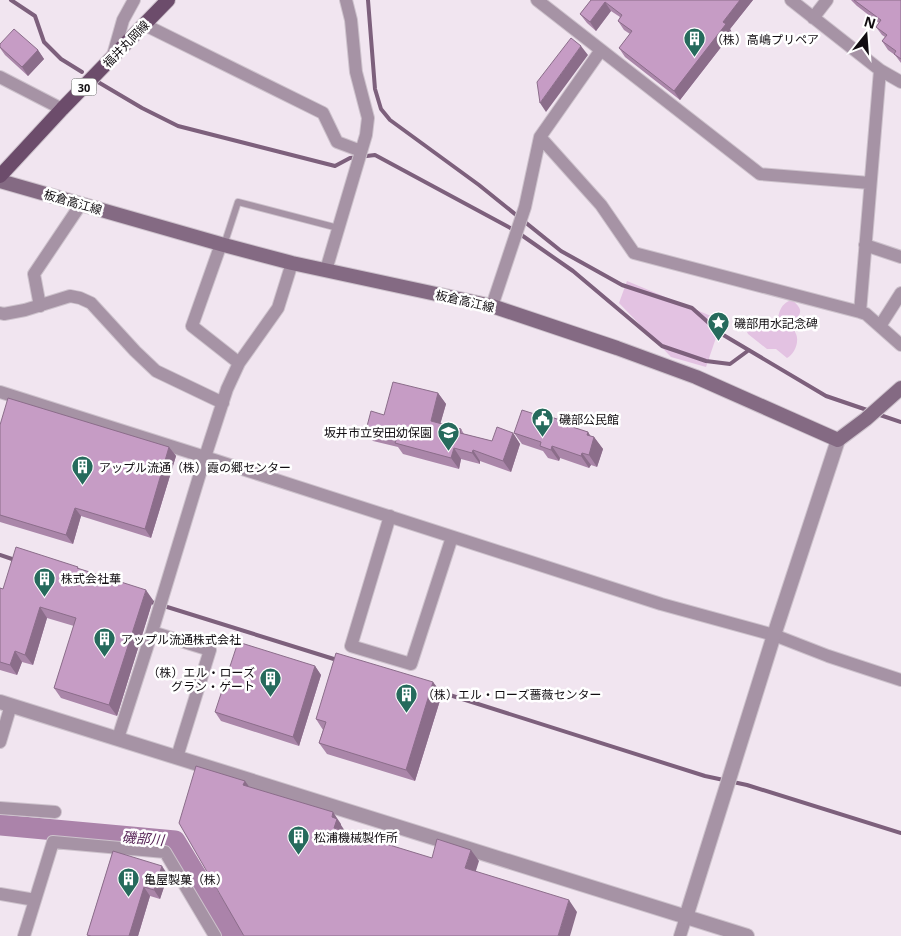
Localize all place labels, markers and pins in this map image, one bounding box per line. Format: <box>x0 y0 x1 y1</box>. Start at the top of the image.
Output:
building icon: （株）高嶋プリペア <box>683 27 707 58</box>
place label: （株）高嶋プリペア <box>711 31 819 48</box>
place icon: 磯部用水記念碑 <box>706 311 730 342</box>
place label: 磯部用水記念碑 <box>734 315 818 332</box>
public building icon: 磯部公民館 <box>531 407 555 438</box>
place label: 磯部公民館 <box>559 411 619 428</box>
school or university icon: 坂井市立安田幼保園 <box>436 420 460 451</box>
place label: 坂井市立安田幼保園 <box>324 424 432 441</box>
building icon: アップル流通（株）霞の郷センター <box>71 455 95 486</box>
place label: アップル流通（株）霞の郷センター <box>99 459 291 476</box>
building icon: 株式会社華 <box>33 566 57 597</box>
place label: 株式会社華 <box>61 570 121 587</box>
building icon: アップル流通株式会社 <box>93 627 117 658</box>
place label: アップル流通株式会社 <box>121 631 241 648</box>
place label: （株）エル・ローズ グラン・ゲート <box>148 664 255 695</box>
building icon: （株）エル・ローズ グラン・ゲート <box>259 667 283 698</box>
building icon: （株）エル・ローズ薔薇センター <box>394 682 418 713</box>
place label: （株）エル・ローズ薔薇センター <box>422 686 601 703</box>
building icon: 松浦機械製作所 <box>286 825 310 856</box>
place label: 松浦機械製作所 <box>314 829 398 846</box>
building icon: 亀屋製菓（株） <box>116 867 140 898</box>
place label: 亀屋製菓（株） <box>144 871 228 888</box>

